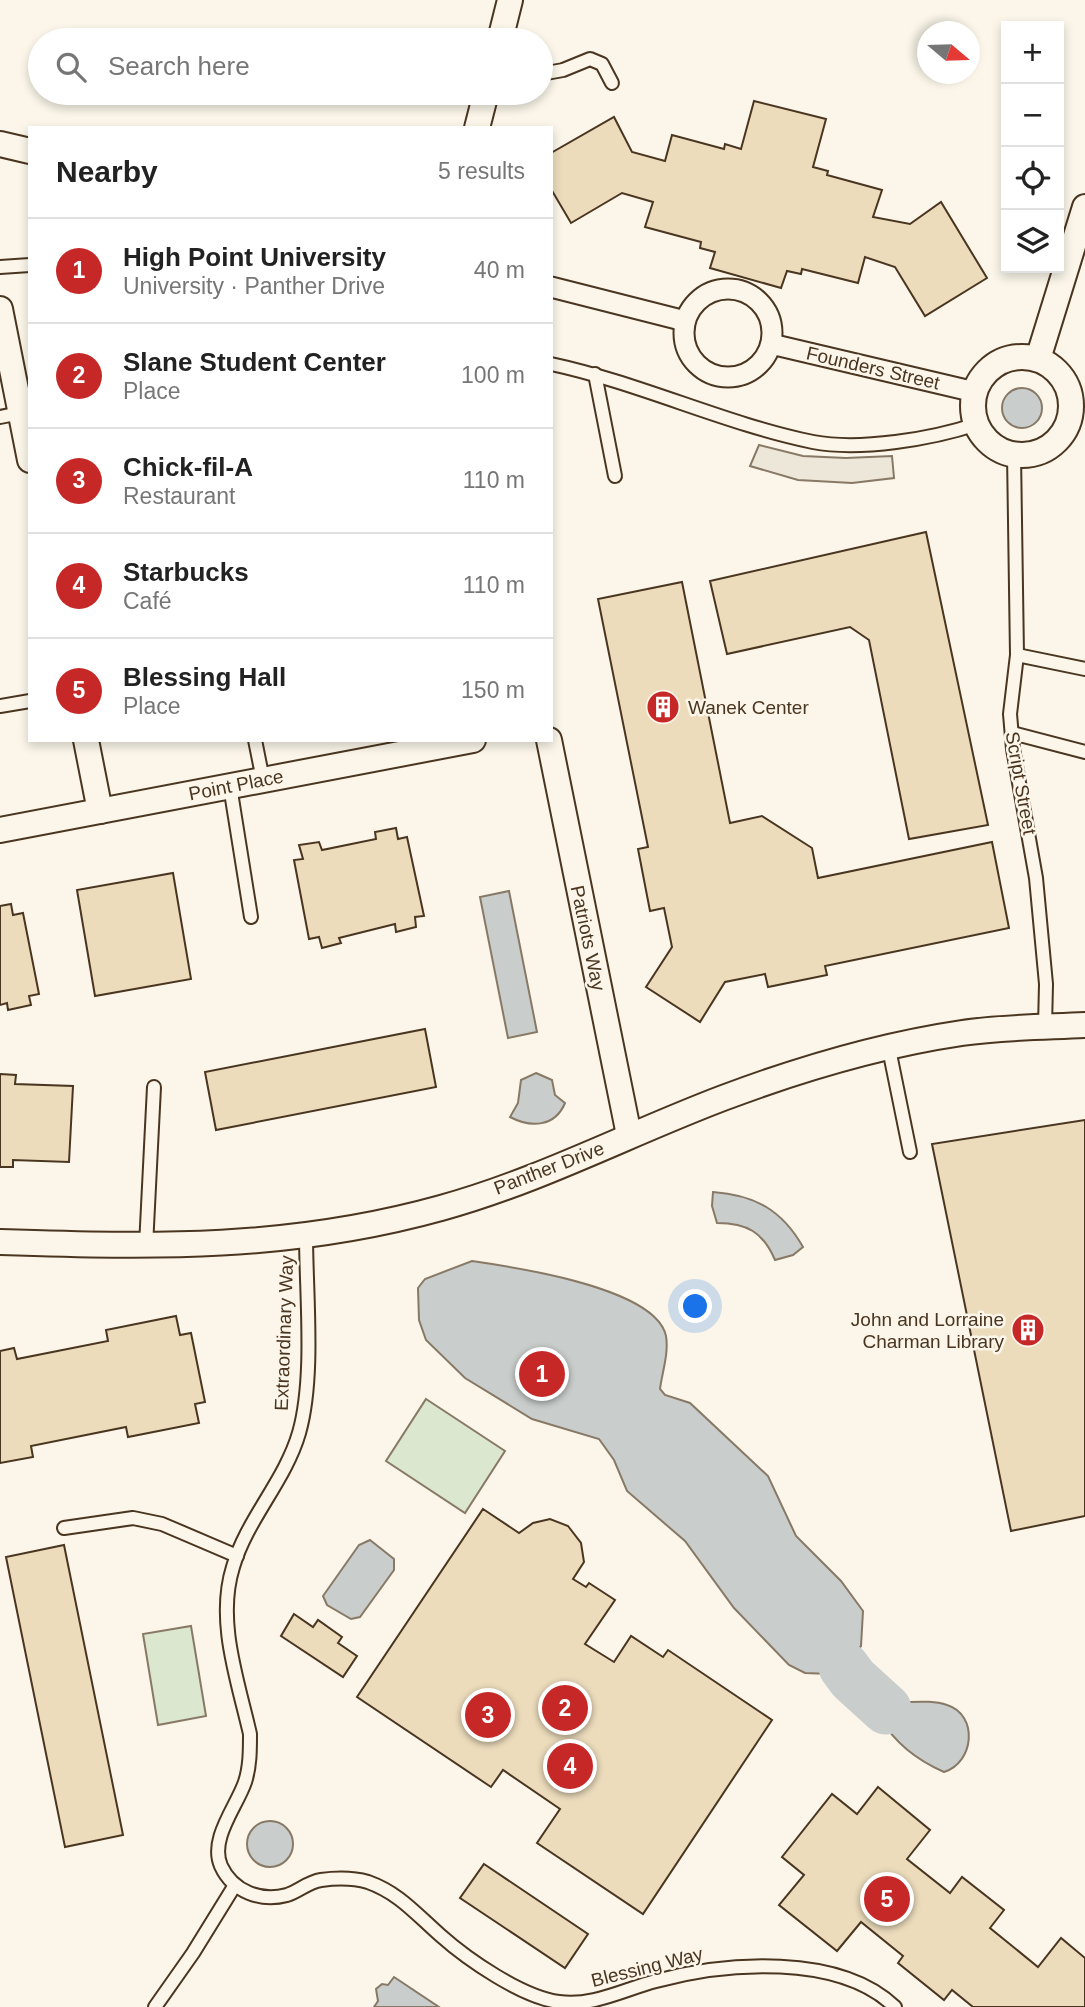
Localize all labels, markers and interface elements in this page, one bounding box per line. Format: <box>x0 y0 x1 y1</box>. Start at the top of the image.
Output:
north arrow <box>917 21 980 84</box>
map controls <box>1001 21 1064 273</box>
button: + <box>1001 21 1064 84</box>
search box <box>28 28 553 105</box>
icon: search <box>52 48 90 86</box>
text: Search here <box>108 51 250 81</box>
button: − <box>1001 84 1064 147</box>
button: locate <box>1001 147 1064 210</box>
text: Nearby <box>56 155 158 188</box>
text: 5 results <box>438 158 525 184</box>
button: layers <box>1001 210 1064 273</box>
text: High Point University <box>123 242 386 272</box>
text: 1 <box>73 257 85 283</box>
text: 40 m <box>474 257 525 283</box>
text: University · Panther Drive <box>123 273 385 299</box>
street label: Founders Street <box>804 342 942 394</box>
text: Slane Student Center <box>123 347 386 377</box>
text: 2 <box>73 362 85 388</box>
text: 100 m <box>461 362 525 388</box>
text: Place <box>123 378 181 404</box>
text: Chick-fil-A <box>123 452 253 482</box>
text: 3 <box>73 467 85 493</box>
text: 110 m <box>463 467 525 493</box>
text: Restaurant <box>123 483 236 509</box>
text: Starbucks <box>123 557 249 587</box>
text: 4 <box>73 572 85 598</box>
text: 110 m <box>463 572 525 598</box>
text: Café <box>123 588 172 614</box>
text: Blessing Hall <box>123 662 286 692</box>
text: 5 <box>73 677 85 703</box>
text: 150 m <box>461 677 525 703</box>
building icon: Wanek Center <box>644 688 682 726</box>
text: Place <box>123 693 181 719</box>
place label: Wanek Center <box>688 697 809 718</box>
street label: Script Street <box>1002 730 1041 837</box>
street label: Point Place <box>187 766 285 804</box>
street label: Patriots Way <box>567 883 609 993</box>
street label: Panther Drive <box>491 1137 607 1199</box>
street label: Extraordinary Way <box>271 1254 297 1411</box>
your location <box>678 1289 712 1323</box>
place label: John and Lorraine Charman Library <box>851 1309 1004 1352</box>
building icon: John and Lorraine Charman Library <box>1009 1311 1047 1349</box>
pin: 1 <box>519 1348 565 1400</box>
pin: 2 <box>542 1682 588 1734</box>
pin: 3 <box>465 1689 511 1741</box>
pin: 4 <box>547 1740 593 1792</box>
pin: 5 <box>864 1873 910 1925</box>
street label: Blessing Way <box>589 1943 706 1991</box>

